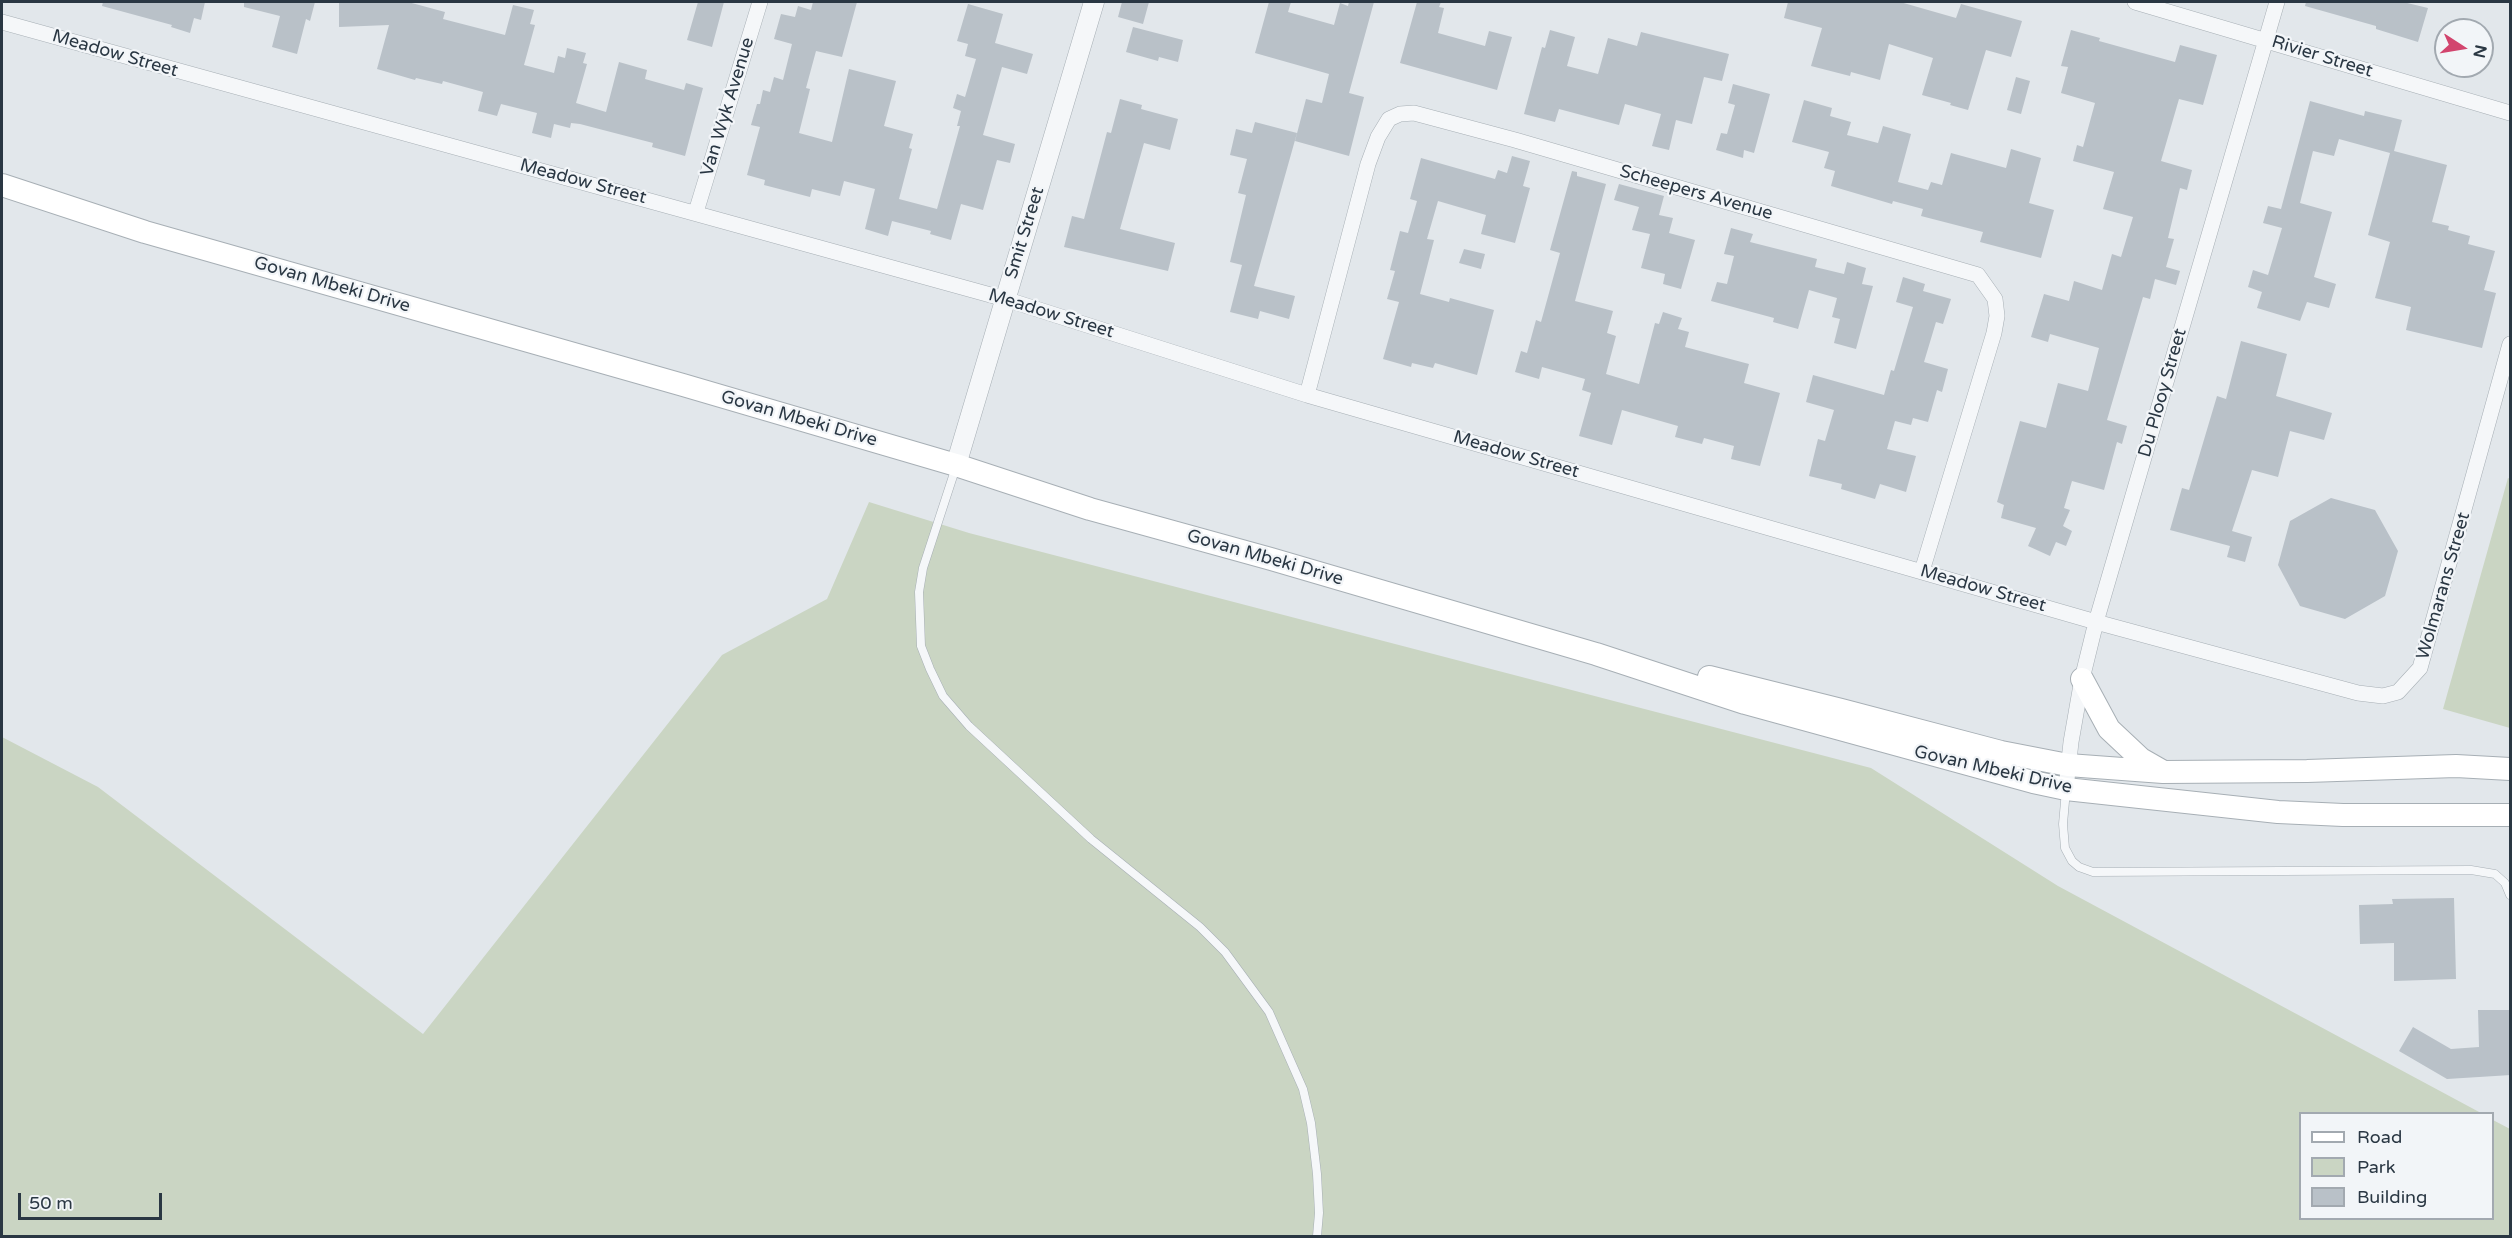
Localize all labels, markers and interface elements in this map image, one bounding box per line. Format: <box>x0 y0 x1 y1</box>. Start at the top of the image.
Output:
north arrow <box>2434 18 2494 78</box>
street label: Meadow Street <box>50 26 180 82</box>
street label: Rivier Street <box>2269 31 2375 83</box>
street label: Van Wyk Avenue <box>697 35 759 179</box>
text: N <box>2469 43 2491 60</box>
street label: Meadow Street <box>517 155 649 209</box>
street label: Scheepers Avenue <box>1617 161 1775 225</box>
street label: Smit Street <box>1001 184 1049 282</box>
street label: Govan Mbeki Drive <box>251 252 413 318</box>
street label: Meadow Street <box>986 285 1116 343</box>
street label: Du Plooy Street <box>2134 326 2192 460</box>
street label: Govan Mbeki Drive <box>718 386 880 452</box>
street label: Meadow Street <box>1451 427 1581 483</box>
street label: Wolmarans Street <box>2413 510 2475 662</box>
street label: Govan Mbeki Drive <box>1184 525 1346 591</box>
street label: Meadow Street <box>1918 561 2048 617</box>
street label: Govan Mbeki Drive <box>1912 741 2074 799</box>
legend <box>2299 1112 2494 1220</box>
text: Road <box>2357 1126 2402 1148</box>
text: Park <box>2357 1156 2395 1178</box>
scale bar <box>21 1181 165 1219</box>
text: Building <box>2357 1186 2427 1208</box>
text: 50 m <box>29 1192 73 1214</box>

